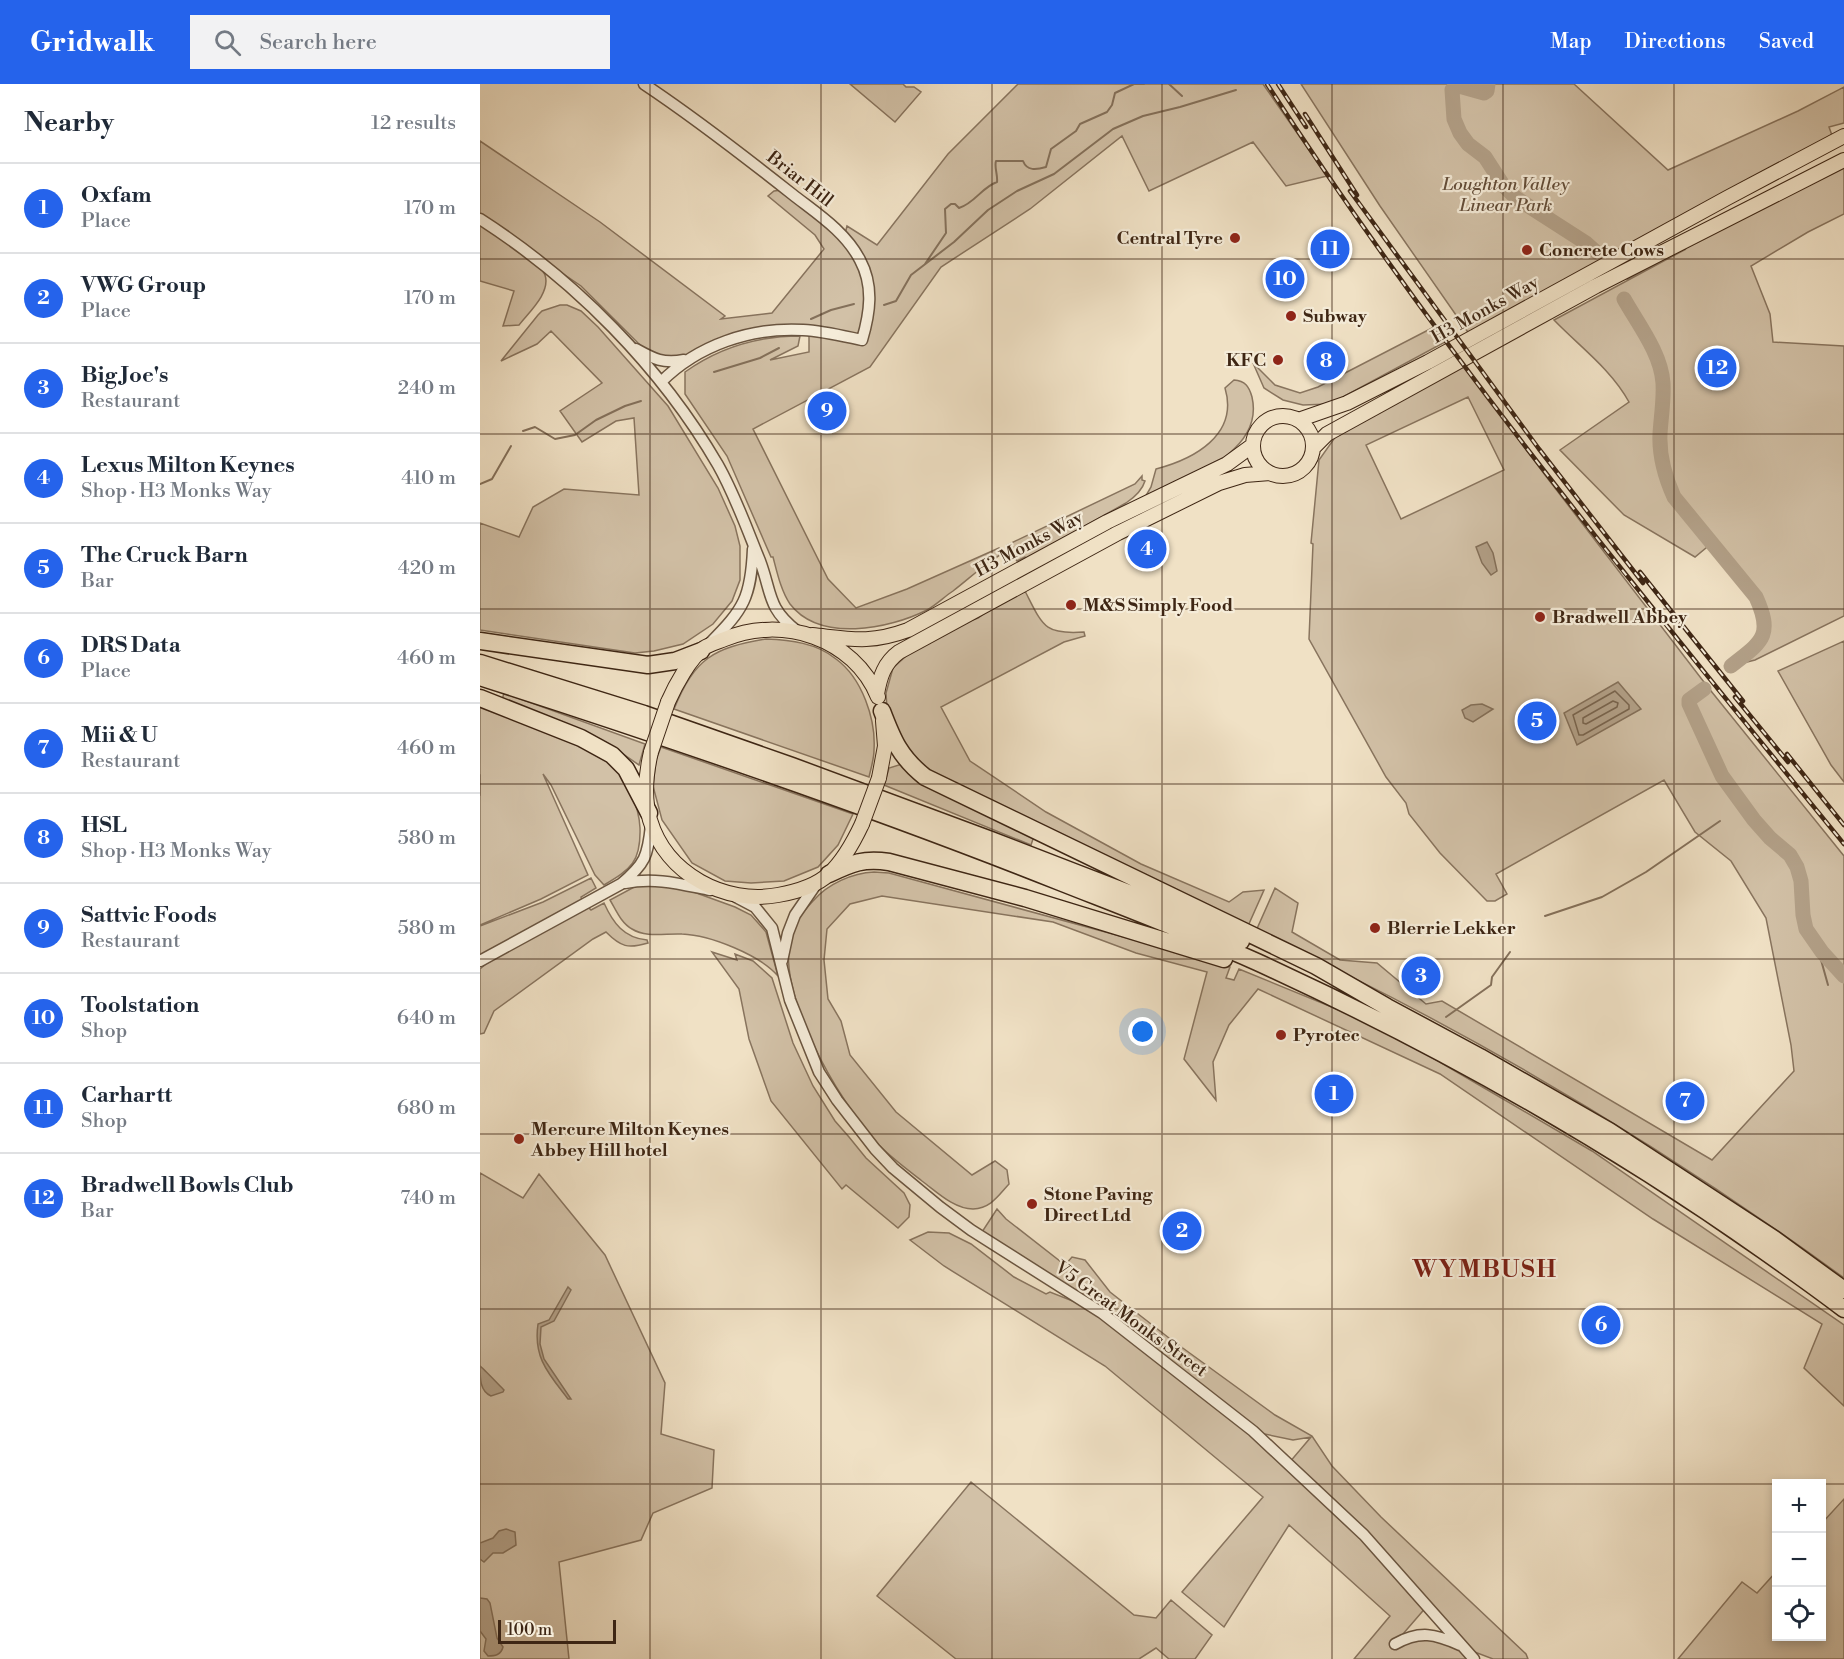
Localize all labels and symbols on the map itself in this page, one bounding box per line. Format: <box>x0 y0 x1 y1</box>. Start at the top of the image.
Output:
street label: Briar Hill <box>761 145 838 213</box>
park label: Loughton Valley Linear Park <box>1441 173 1570 217</box>
pin: 11 <box>1310 226 1350 272</box>
place label: Central Tyre <box>1117 227 1223 250</box>
marker: Central Tyre <box>1228 231 1242 245</box>
place label: Concrete Cows <box>1539 239 1664 262</box>
marker: Concrete Cows <box>1520 243 1534 257</box>
pin: 10 <box>1266 256 1304 302</box>
street label: H3 Monks Way <box>1427 271 1543 349</box>
place label: Subway <box>1303 305 1368 328</box>
marker: Subway <box>1284 309 1298 323</box>
pin: 8 <box>1306 338 1346 384</box>
pin: 12 <box>1698 346 1736 390</box>
place label: KFC <box>1226 349 1266 372</box>
marker: KFC <box>1271 353 1285 367</box>
pin: 9 <box>808 388 846 434</box>
street label: H3 Monks Way <box>971 506 1087 582</box>
pin: 4 <box>1128 526 1166 572</box>
place label: M&S Simply Food <box>1083 594 1233 617</box>
marker: M&S Simply Food <box>1064 598 1078 612</box>
place label: Bradwell Abbey <box>1552 606 1688 629</box>
marker: Bradwell Abbey <box>1533 610 1547 624</box>
pin: 5 <box>1518 698 1556 744</box>
place label: Blerrie Lekker <box>1387 917 1516 940</box>
marker: Blerrie Lekker <box>1368 921 1382 935</box>
pin: 3 <box>1402 954 1440 998</box>
your location <box>1128 1017 1157 1046</box>
place label: Pyrotec <box>1293 1024 1360 1047</box>
marker: Pyrotec <box>1274 1028 1288 1042</box>
pin: 1 <box>1314 1072 1354 1116</box>
pin: 7 <box>1666 1078 1704 1124</box>
place label: Mercure Milton Keynes Abbey Hill hotel <box>530 1118 729 1162</box>
marker: Mercure Milton Keynes Abbey Hill hotel <box>512 1132 526 1146</box>
place label: Stone Paving Direct Ltd <box>1044 1183 1153 1227</box>
marker: Stone Paving Direct Ltd <box>1025 1197 1039 1211</box>
pin: 2 <box>1162 1208 1202 1254</box>
street label: V5 Great Monks Street <box>1049 1255 1212 1382</box>
district label: WYMBUSH <box>1411 1255 1558 1285</box>
pin: 6 <box>1582 1302 1620 1348</box>
scale bar <box>498 1617 616 1644</box>

